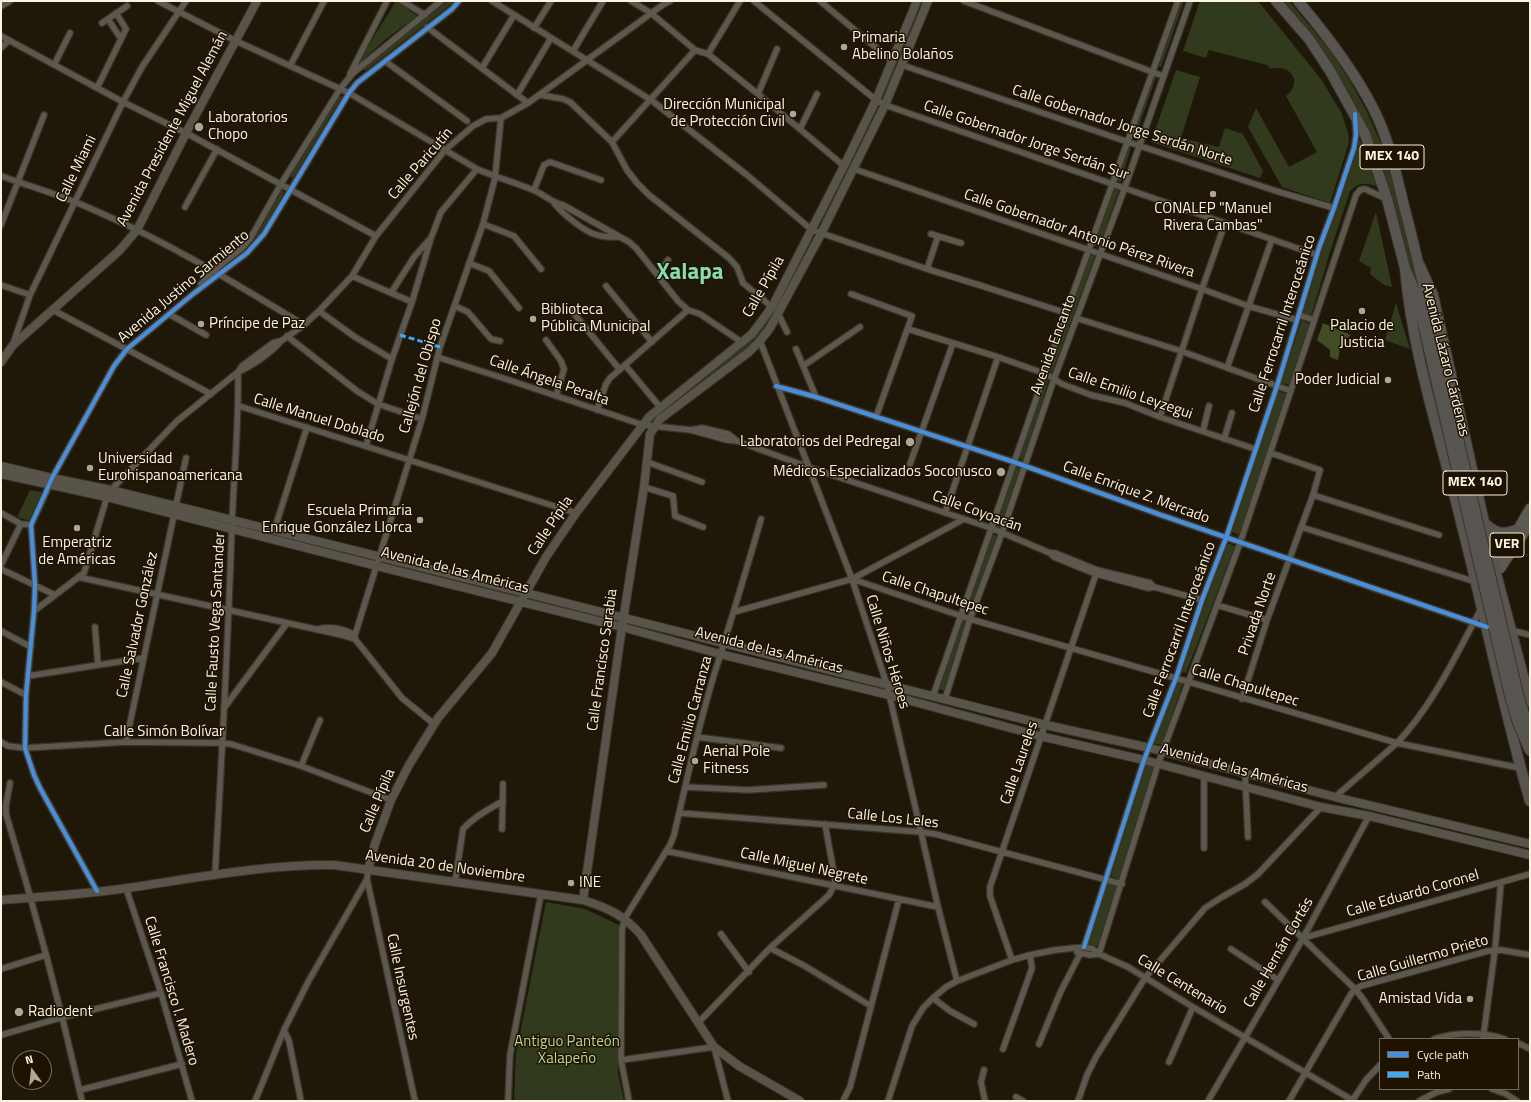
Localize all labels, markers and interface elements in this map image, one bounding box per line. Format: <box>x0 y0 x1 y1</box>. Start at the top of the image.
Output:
street label: Avenida Presidente Miguel Alemán <box>114 28 232 230</box>
place label: Primaria Abelino Bolaños <box>852 29 954 64</box>
marker: Primaria Abelino Bolaños <box>839 42 849 52</box>
street label: Calle Gobernador Jorge Serdán Norte <box>1010 82 1234 170</box>
place label: Dirección Municipal de Protección Civil <box>663 96 785 131</box>
street label: Calle Gobernador Jorge Serdán Sur <box>921 97 1131 185</box>
place label: Laboratorios Chopo <box>208 109 288 144</box>
marker: Dirección Municipal de Protección Civil <box>788 109 798 119</box>
marker: Laboratorios Chopo <box>193 121 205 133</box>
street label: Calle Paricutín <box>385 124 457 204</box>
street label: Calle Miami <box>53 132 101 206</box>
road number: MEX 140 <box>1360 145 1424 169</box>
street label: Calle Gobernador Antonio Pérez Rivera <box>961 186 1197 282</box>
marker: CONALEP "Manuel Rivera Cambas" <box>1208 189 1218 199</box>
place label: CONALEP "Manuel Rivera Cambas" <box>1154 200 1272 235</box>
street label: Avenida Justino Sarmiento <box>115 227 253 347</box>
street label: Calle Ferrocarril Interoceánico <box>1246 233 1320 415</box>
street label: Calle Pípila <box>739 253 789 321</box>
district label: Xalapa <box>657 259 723 287</box>
street label: Avenida Lázaro Cárdenas <box>1417 281 1473 439</box>
street label: Avenida Encanto <box>1028 293 1080 397</box>
place label: Biblioteca Pública Municipal <box>541 301 650 336</box>
marker: Palacio de Justicia <box>1357 306 1367 316</box>
marker: Biblioteca Pública Municipal <box>528 314 538 324</box>
place label: Príncipe de Paz <box>209 315 305 333</box>
street label: Callejón del Obispo <box>396 316 446 436</box>
place label: Palacio de Justicia <box>1330 317 1394 352</box>
marker: Príncipe de Paz <box>196 319 206 329</box>
street label: Calle Ángela Peralta <box>487 352 611 410</box>
street label: Calle Emilio Leyzegui <box>1065 364 1195 424</box>
place label: Poder Judicial <box>1295 371 1380 389</box>
marker: Poder Judicial <box>1383 375 1393 385</box>
street label: Calle Manuel Doblado <box>251 390 387 448</box>
place label: Laboratorios del Pedregal <box>740 433 901 451</box>
marker: Laboratorios del Pedregal <box>904 436 916 448</box>
place label: Universidad Eurohispanoamericana <box>98 450 243 485</box>
street label: Calle Enrique Z. Mercado <box>1060 458 1212 528</box>
marker: Universidad Eurohispanoamericana <box>85 463 95 473</box>
place label: Médicos Especializados Soconusco <box>773 463 992 481</box>
marker: Médicos Especializados Soconusco <box>995 466 1007 478</box>
road number: MEX 140 <box>1443 471 1507 495</box>
street label: Calle Coyoacán <box>930 487 1024 537</box>
street label: Calle Pípila <box>525 493 577 559</box>
place label: Escuela Primaria Enrique González Llorca <box>262 502 412 537</box>
marker: Escuela Primaria Enrique González Llorca <box>415 515 425 525</box>
marker: Emperatriz de Américas <box>72 523 82 533</box>
street label: Calle Fausto Vega Santander <box>202 532 230 712</box>
road number: VER <box>1490 533 1524 557</box>
place label: Emperatriz de Américas <box>38 534 116 569</box>
street label: Calle Ferrocarril Interoceánico <box>1140 540 1220 720</box>
street label: Avenida de las Américas <box>379 544 531 598</box>
street label: Calle Salvador González <box>114 550 162 700</box>
street label: Calle Chapultepec <box>879 568 991 620</box>
street label: Privada Norte <box>1235 570 1281 658</box>
street label: Calle Francisco Sarabia <box>584 588 622 732</box>
street label: Calle Niños Héroes <box>861 593 913 711</box>
street label: Avenida de las Américas <box>693 624 845 678</box>
street label: Calle Emilio Carranza <box>665 654 717 786</box>
street label: Calle Chapultepec <box>1189 661 1301 711</box>
street label: Calle Laureles <box>997 719 1043 807</box>
street label: Calle Simón Bolívar <box>104 723 224 741</box>
street label: Avenida de las Américas <box>1158 741 1310 797</box>
place label: Aerial Pole Fitness <box>703 743 770 778</box>
marker: Aerial Pole Fitness <box>690 756 700 766</box>
street label: Calle Pípila <box>356 766 400 836</box>
street label: Calle Los Leles <box>847 805 939 833</box>
street label: Calle Miguel Negrete <box>738 845 870 889</box>
street label: Avenida 20 de Noviembre <box>364 847 526 887</box>
street label: Calle Eduardo Coronel <box>1345 866 1481 922</box>
place label: INE <box>579 874 601 892</box>
marker: INE <box>566 878 576 888</box>
street label: Calle Hernán Cortés <box>1240 895 1318 1011</box>
street label: Calle Francisco I. Madero <box>140 914 202 1068</box>
street label: Calle Insurgentes <box>382 932 422 1042</box>
street label: Calle Guillermo Prieto <box>1355 932 1491 986</box>
street label: Calle Centenario <box>1134 951 1230 1019</box>
place label: Amistad Vida <box>1379 990 1462 1008</box>
marker: Amistad Vida <box>1465 994 1475 1004</box>
place label: Radiodent <box>28 1003 93 1021</box>
marker: Radiodent <box>13 1006 25 1018</box>
park label: Antiguo Panteón Xalapeño <box>514 1033 620 1068</box>
legend <box>1379 1038 1519 1090</box>
text: Cycle path <box>1417 1045 1469 1064</box>
north arrow <box>12 1050 52 1090</box>
text: N <box>23 1051 35 1068</box>
text: Path <box>1417 1065 1441 1084</box>

